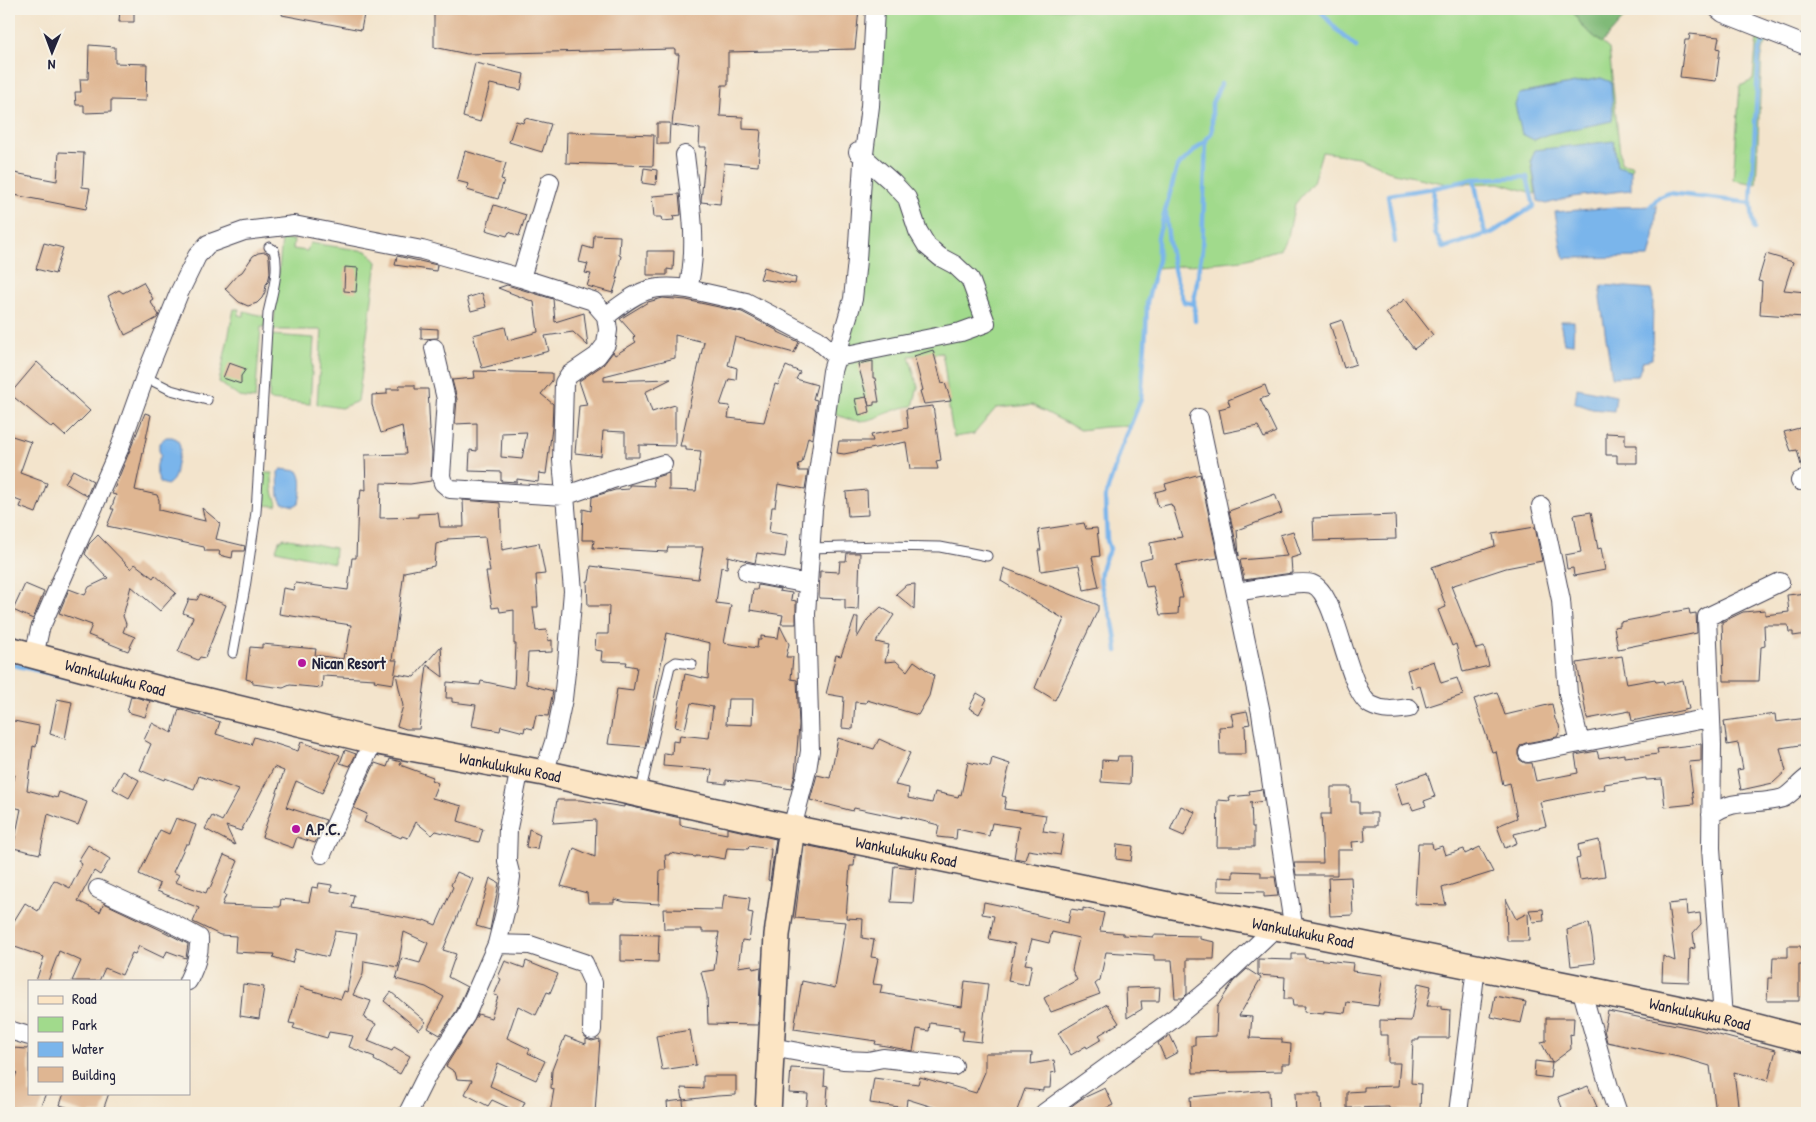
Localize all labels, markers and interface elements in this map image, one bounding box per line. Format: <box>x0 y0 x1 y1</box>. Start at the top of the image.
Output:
north arrow <box>28 28 78 78</box>
text: N <box>47 56 56 75</box>
place label: Nican Resort <box>312 652 386 674</box>
street label: Wankulukuku Road <box>63 653 168 701</box>
marker: Nican Resort <box>296 657 308 669</box>
street label: Wankulukuku Road <box>457 746 563 787</box>
place label: A.P.C. <box>306 818 341 840</box>
marker: A.P.C. <box>290 823 302 835</box>
street label: Wankulukuku Road <box>853 830 959 872</box>
street label: Wankulukuku Road <box>1250 911 1356 953</box>
legend <box>28 980 190 1094</box>
text: Road <box>72 988 97 1009</box>
street label: Wankulukuku Road <box>1647 992 1753 1036</box>
text: Park <box>72 1014 97 1035</box>
text: Water <box>72 1038 104 1059</box>
text: Building <box>72 1064 116 1085</box>

